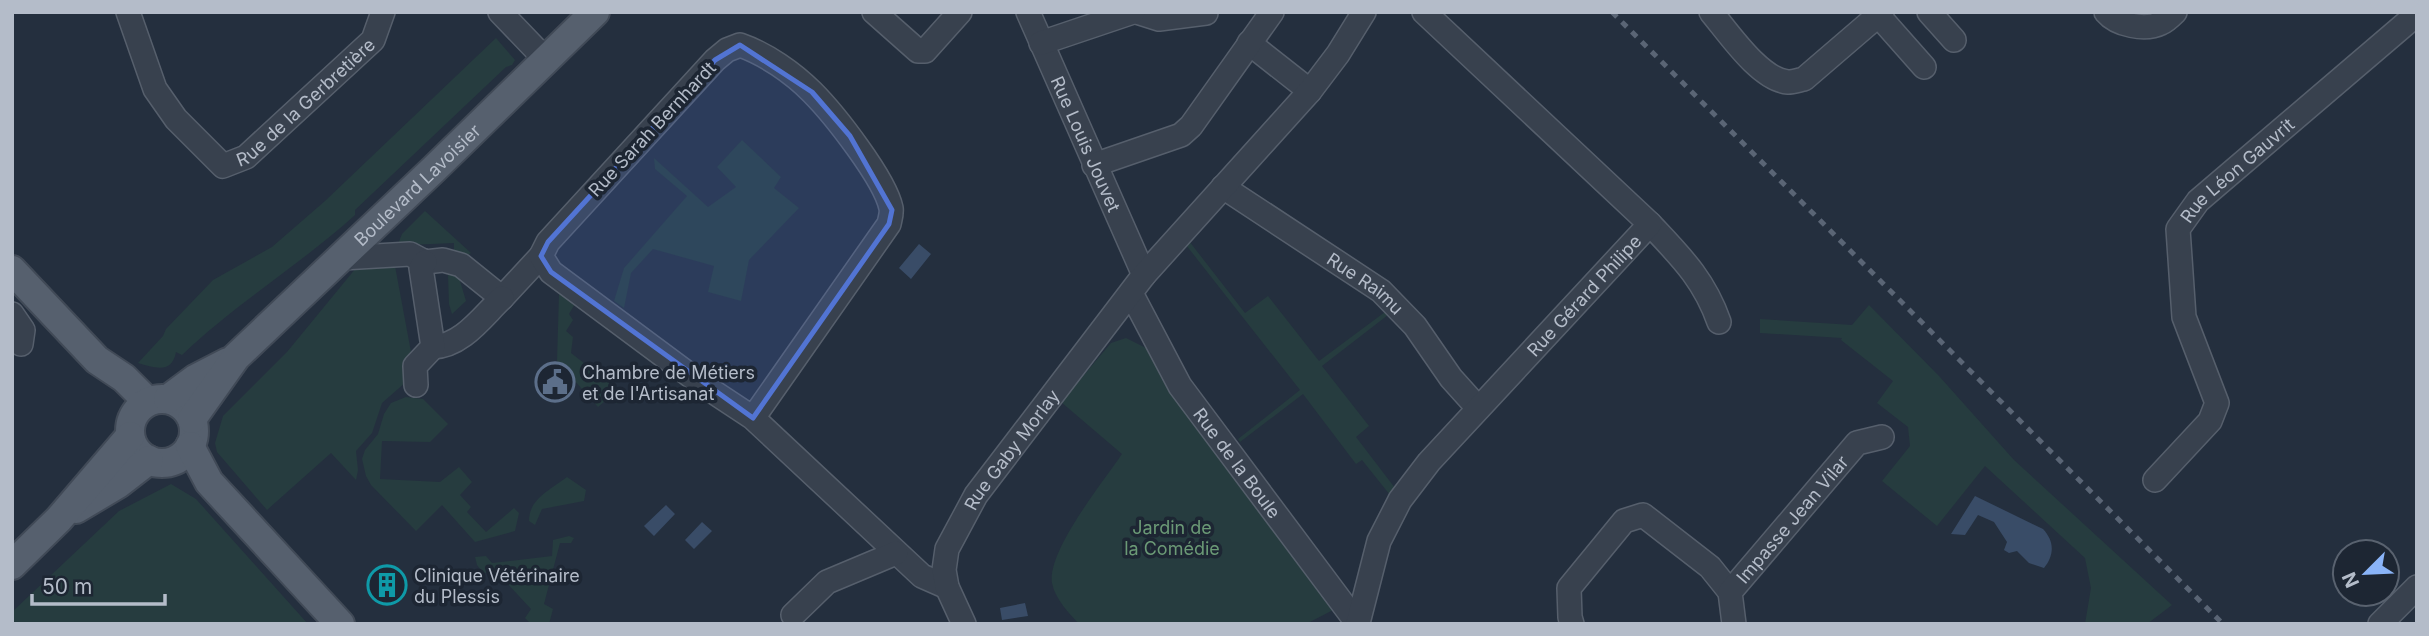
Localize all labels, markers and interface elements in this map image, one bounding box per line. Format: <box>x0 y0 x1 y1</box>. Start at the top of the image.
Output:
street label: Rue de la Gerbretière <box>233 33 379 170</box>
street label: Rue Sarah Bernhardt <box>584 57 720 201</box>
street label: Rue Louis Jouvet <box>1047 73 1125 215</box>
street label: Rue Léon Gauvrit <box>2175 113 2298 227</box>
street label: Boulevard Lavoisier <box>350 119 485 250</box>
street label: Rue Gérard Philipe <box>1522 230 1645 360</box>
street label: Rue Raimu <box>1323 248 1408 318</box>
public building icon: Chambre de Métiers et de l'Artisanat <box>534 361 576 403</box>
place label: Chambre de Métiers et de l'Artisanat <box>582 362 755 404</box>
street label: Rue Gaby Morlay <box>959 385 1063 513</box>
street label: Rue de la Boule <box>1189 404 1285 522</box>
street label: Impasse Jean Vilar <box>1732 451 1853 587</box>
park label: Jardin de la Comédie <box>1124 517 1220 559</box>
north arrow <box>2331 538 2401 608</box>
scale bar <box>32 562 164 606</box>
building icon: Clinique Vétérinaire du Plessis <box>366 564 408 606</box>
place label: Clinique Vétérinaire du Plessis <box>414 565 580 607</box>
text: N <box>2337 568 2364 591</box>
text: 50 m <box>42 574 92 599</box>

